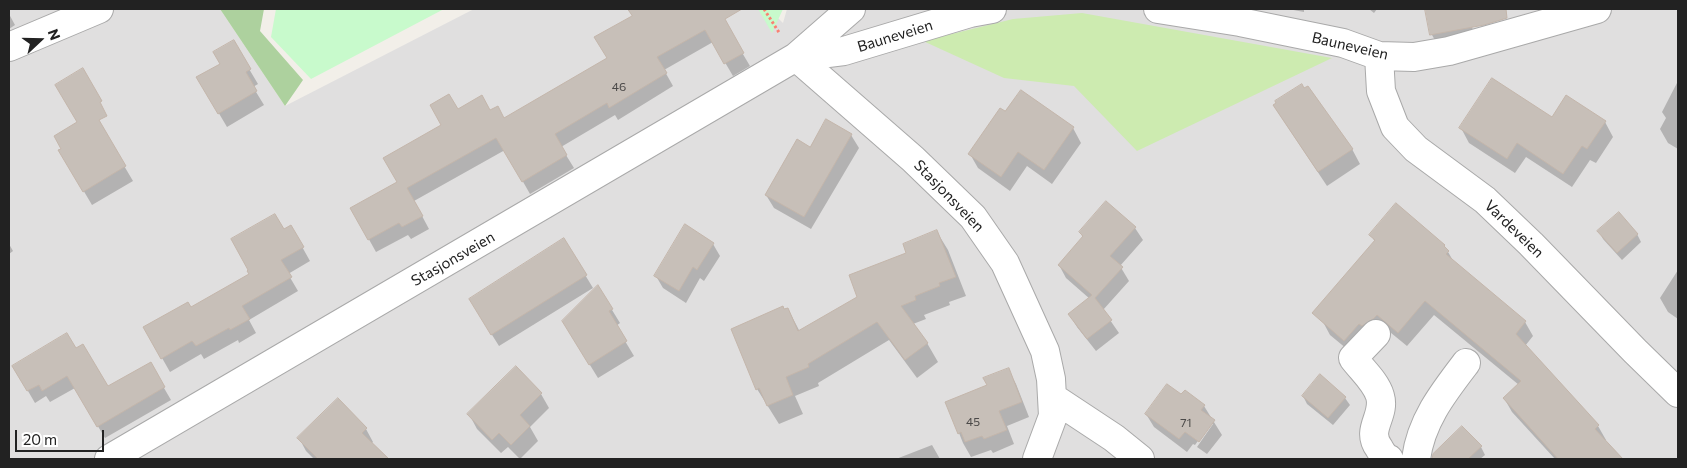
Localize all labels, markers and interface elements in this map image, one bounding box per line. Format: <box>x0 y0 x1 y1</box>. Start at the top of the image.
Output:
north arrow <box>15 15 65 65</box>
street label: Bauneveien <box>855 16 935 56</box>
text: N <box>45 26 64 42</box>
street label: Bauneveien <box>1310 28 1390 64</box>
house number: 46 <box>612 80 626 94</box>
street label: Stasjonsveien <box>910 156 988 236</box>
street label: Vardeveien <box>1481 196 1547 262</box>
street label: Stasjonsveien <box>408 228 498 290</box>
house number: 45 <box>966 415 980 429</box>
house number: 71 <box>1180 416 1192 430</box>
scale bar <box>18 420 106 452</box>
text: 20 m <box>23 430 57 448</box>

